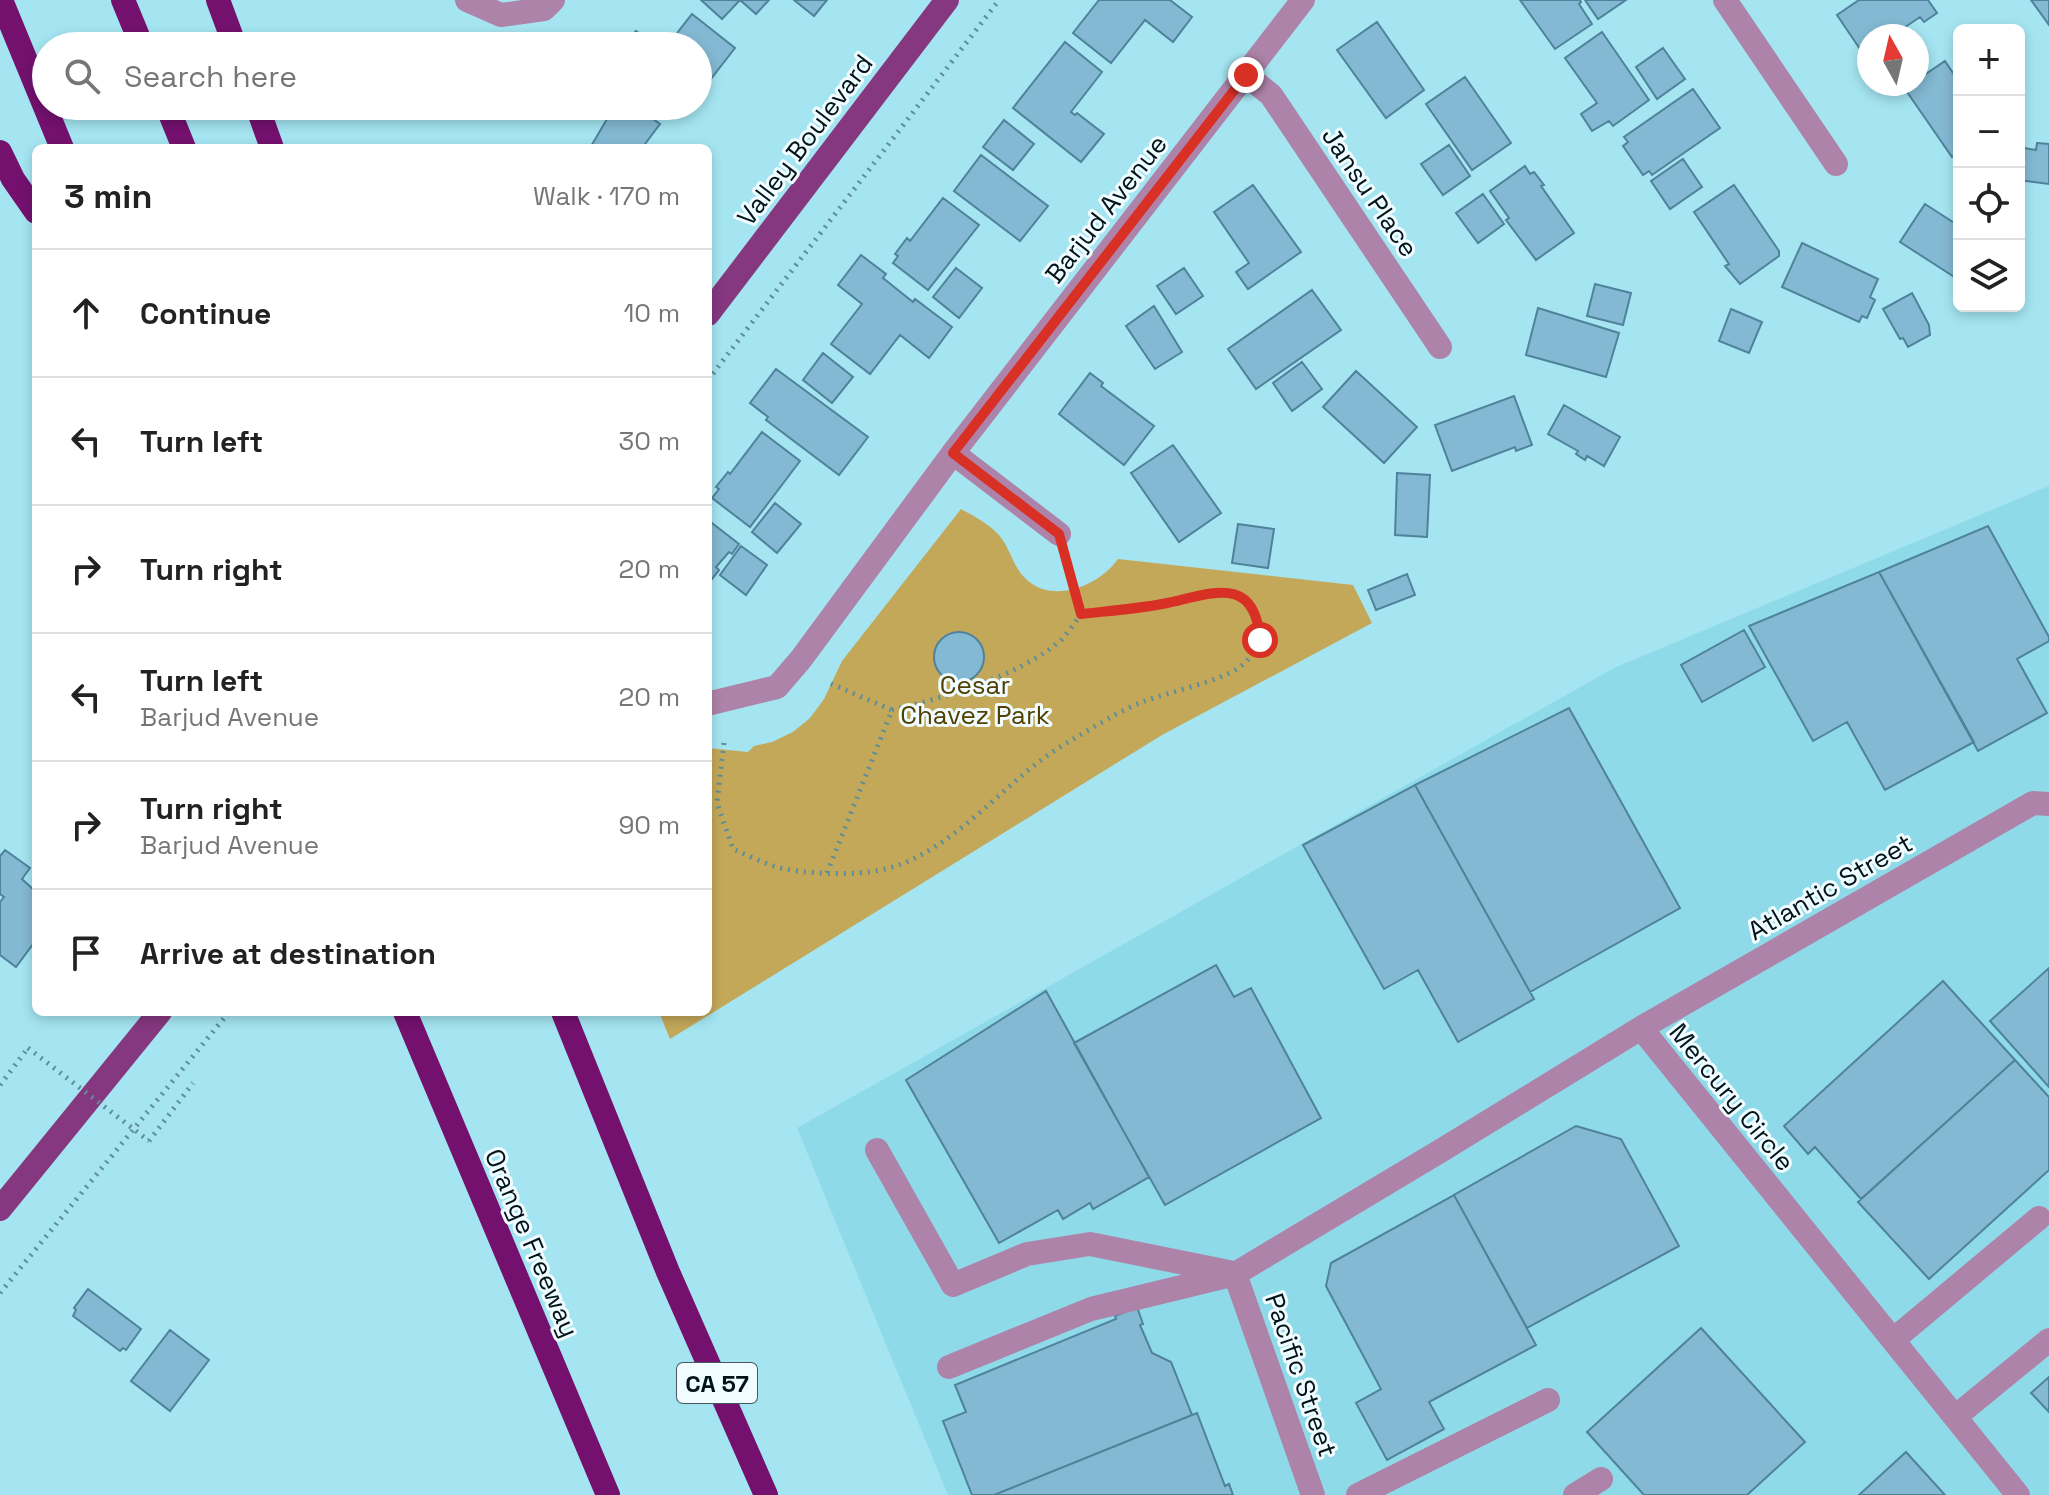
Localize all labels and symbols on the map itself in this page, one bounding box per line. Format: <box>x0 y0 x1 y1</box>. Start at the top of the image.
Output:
north arrow <box>1857 24 1929 96</box>
street label: Valley Boulevard <box>729 48 881 232</box>
route end <box>1228 57 1264 93</box>
street label: Jansu Place <box>1314 121 1426 263</box>
street label: Barjud Avenue <box>1037 128 1175 290</box>
route start <box>1242 622 1278 658</box>
park label: Cesar Chavez Park <box>900 668 1050 732</box>
street label: Atlantic Street <box>1741 826 1919 948</box>
street label: Mercury Circle <box>1662 1016 1802 1178</box>
street label: Orange Freeway <box>477 1144 587 1342</box>
street label: Pacific Street <box>1257 1289 1345 1461</box>
road number: CA 57 <box>677 1363 757 1403</box>

